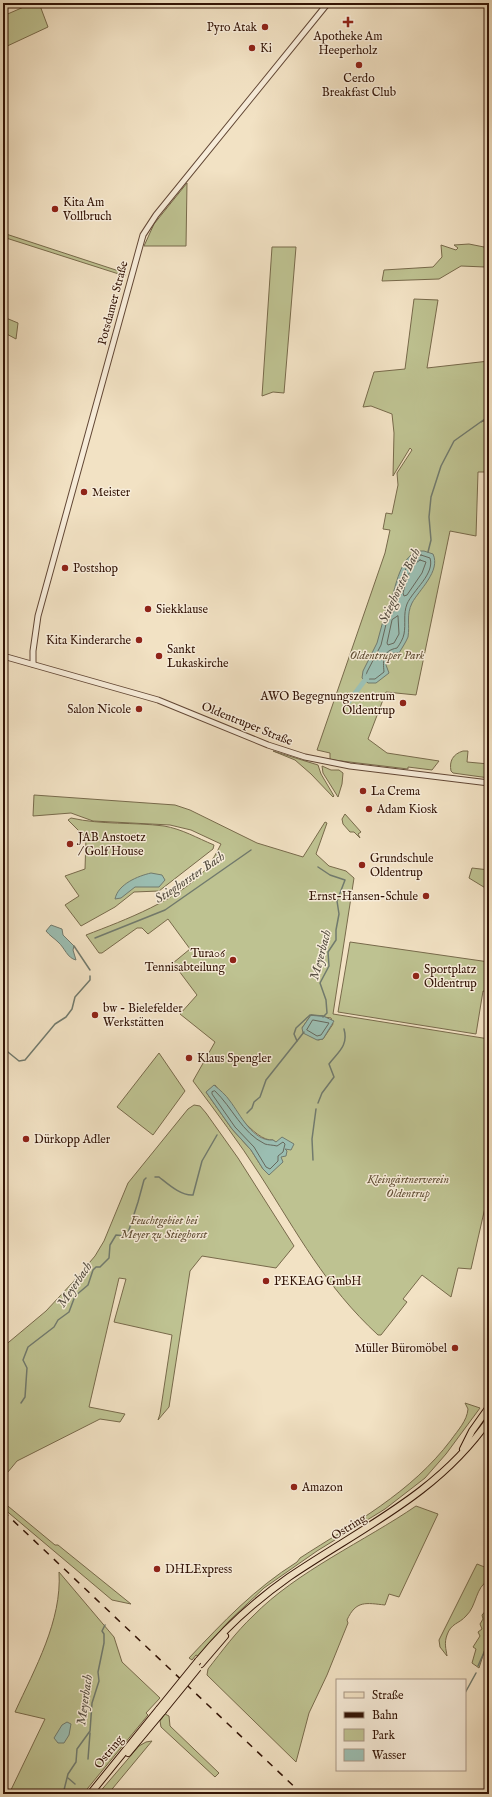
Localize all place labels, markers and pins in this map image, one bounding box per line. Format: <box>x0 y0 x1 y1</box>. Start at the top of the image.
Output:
marker: Apotheke Am Heeperholz <box>343 17 353 27</box>
place label: Pyro Atak <box>207 20 258 35</box>
marker: Pyro Atak <box>260 22 270 32</box>
place label: Apotheke Am Heeperholz <box>313 29 382 59</box>
place label: Ki <box>260 41 272 56</box>
marker: Ki <box>247 43 257 53</box>
marker: Cerdo Breakfast Club <box>354 60 364 70</box>
place label: Cerdo Breakfast Club <box>322 71 396 100</box>
place label: Kita Am Vollbruch <box>62 195 112 224</box>
marker: Kita Am Vollbruch <box>50 204 60 214</box>
place label: Meister <box>92 485 131 500</box>
marker: Meister <box>79 487 89 497</box>
place label: Postshop <box>73 561 119 577</box>
marker: Postshop <box>60 563 70 573</box>
place label: Siekklause <box>156 602 209 617</box>
marker: Siekklause <box>143 604 153 614</box>
place label: Kita Kinderarche <box>46 633 131 648</box>
marker: Kita Kinderarche <box>134 635 144 645</box>
place label: Sankt Lukaskirche <box>167 642 229 671</box>
marker: Sankt Lukaskirche <box>154 651 164 661</box>
place label: AWO Begegnungszentrum Oldentrup <box>259 689 395 719</box>
marker: AWO Begegnungszentrum Oldentrup <box>398 698 408 708</box>
place label: Salon Nicole <box>67 702 131 717</box>
marker: Salon Nicole <box>134 704 144 714</box>
place label: La Crema <box>371 784 421 799</box>
marker: La Crema <box>358 786 368 796</box>
place label: Adam Kiosk <box>376 802 438 817</box>
marker: Adam Kiosk <box>364 804 374 814</box>
place label: JAB Anstoetz / Golf House <box>76 830 146 859</box>
marker: JAB Anstoetz / Golf House <box>65 839 75 849</box>
place label: Grundschule Oldentrup <box>370 851 434 881</box>
marker: Grundschule Oldentrup <box>357 860 367 870</box>
place label: Ernst-Hansen-Schule <box>309 889 418 904</box>
marker: Ernst-Hansen-Schule <box>421 891 431 901</box>
place label: Tura06 Tennisabteilung <box>145 946 226 975</box>
marker: Tura06 Tennisabteilung <box>228 955 238 965</box>
place label: Sportplatz Oldentrup <box>424 962 477 992</box>
marker: Sportplatz Oldentrup <box>411 971 421 981</box>
place label: bw - Bielefelder Werkstätten <box>103 1001 183 1030</box>
marker: bw - Bielefelder Werkstätten <box>90 1010 100 1020</box>
place label: Klaus Spengler <box>197 1051 272 1067</box>
marker: Klaus Spengler <box>184 1053 194 1063</box>
place label: Dürkopp Adler <box>34 1132 111 1148</box>
marker: Dürkopp Adler <box>21 1134 31 1144</box>
place label: PEKEAG GmbH <box>274 1274 362 1289</box>
marker: PEKEAG GmbH <box>261 1276 271 1286</box>
place label: Müller Büromöbel <box>355 1341 448 1356</box>
marker: Müller Büromöbel <box>450 1343 460 1353</box>
place label: Amazon <box>301 1480 344 1495</box>
marker: Amazon <box>289 1482 299 1492</box>
place label: DHLExpress <box>165 1562 232 1578</box>
marker: DHLExpress <box>152 1564 162 1574</box>

